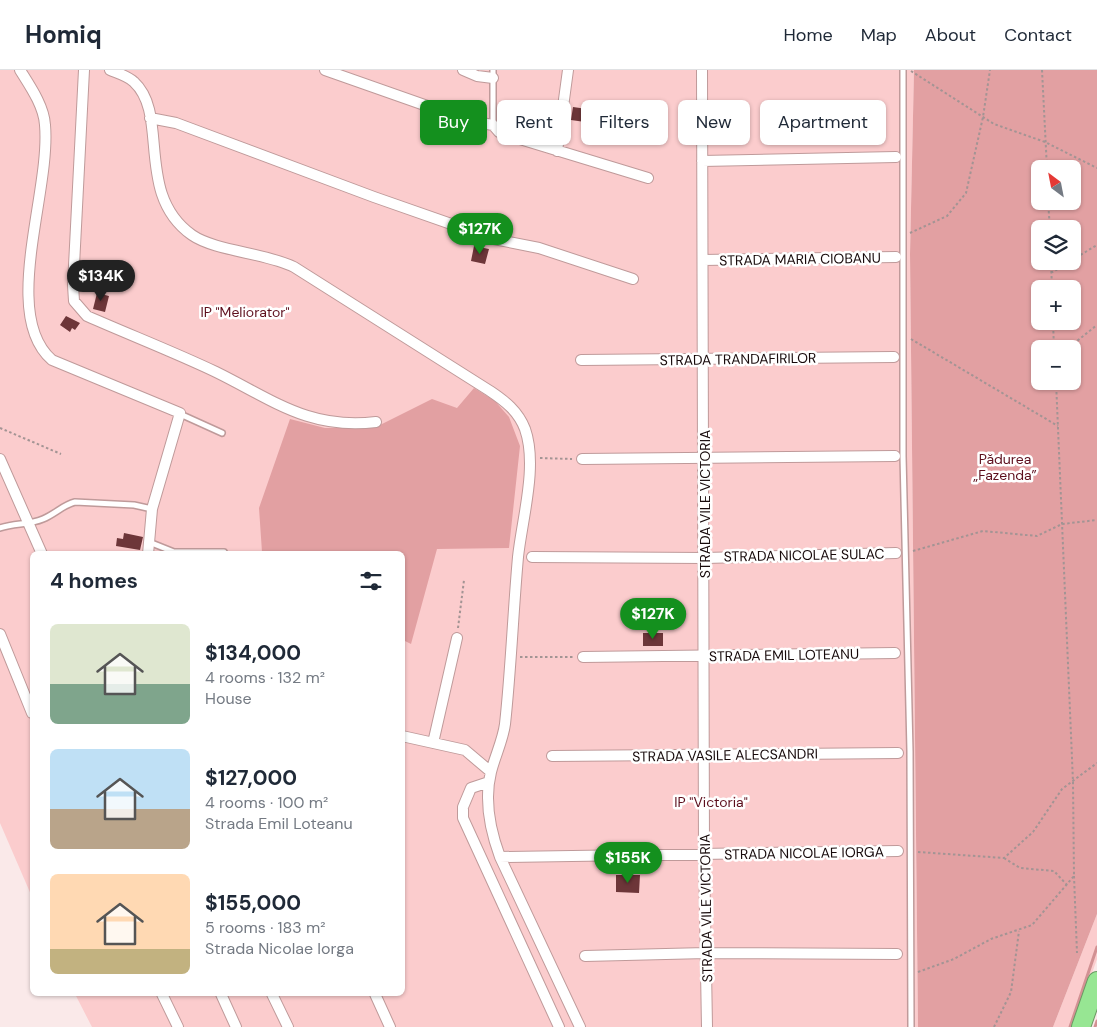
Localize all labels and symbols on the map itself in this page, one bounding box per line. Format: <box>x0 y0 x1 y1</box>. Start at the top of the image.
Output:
north arrow <box>1031 160 1081 210</box>
pin: $127K <box>445 212 515 255</box>
street label: STRADA MARIA CIOBANU <box>719 249 881 269</box>
pin: $134K <box>66 260 136 302</box>
park label: IP "Meliorator" <box>200 303 290 321</box>
street label: STRADA TRANDAFIRILOR <box>660 349 816 369</box>
street label: STRADA VILE VICTORIA <box>696 430 714 578</box>
park label: Pădurea „Fazenda” <box>973 450 1037 484</box>
street label: STRADA NICOLAE SULAC <box>723 545 885 565</box>
pin: $127K <box>618 598 688 640</box>
street label: STRADA EMIL LOTEANU <box>709 645 859 665</box>
street label: STRADA VASILE ALECSANDRI <box>632 744 818 766</box>
park label: IP "Victoria" <box>674 793 748 811</box>
street label: STRADA VILE VICTORIA <box>696 834 716 982</box>
pin: $155K <box>593 842 663 884</box>
street label: STRADA NICOLAE IORGA <box>724 843 884 863</box>

